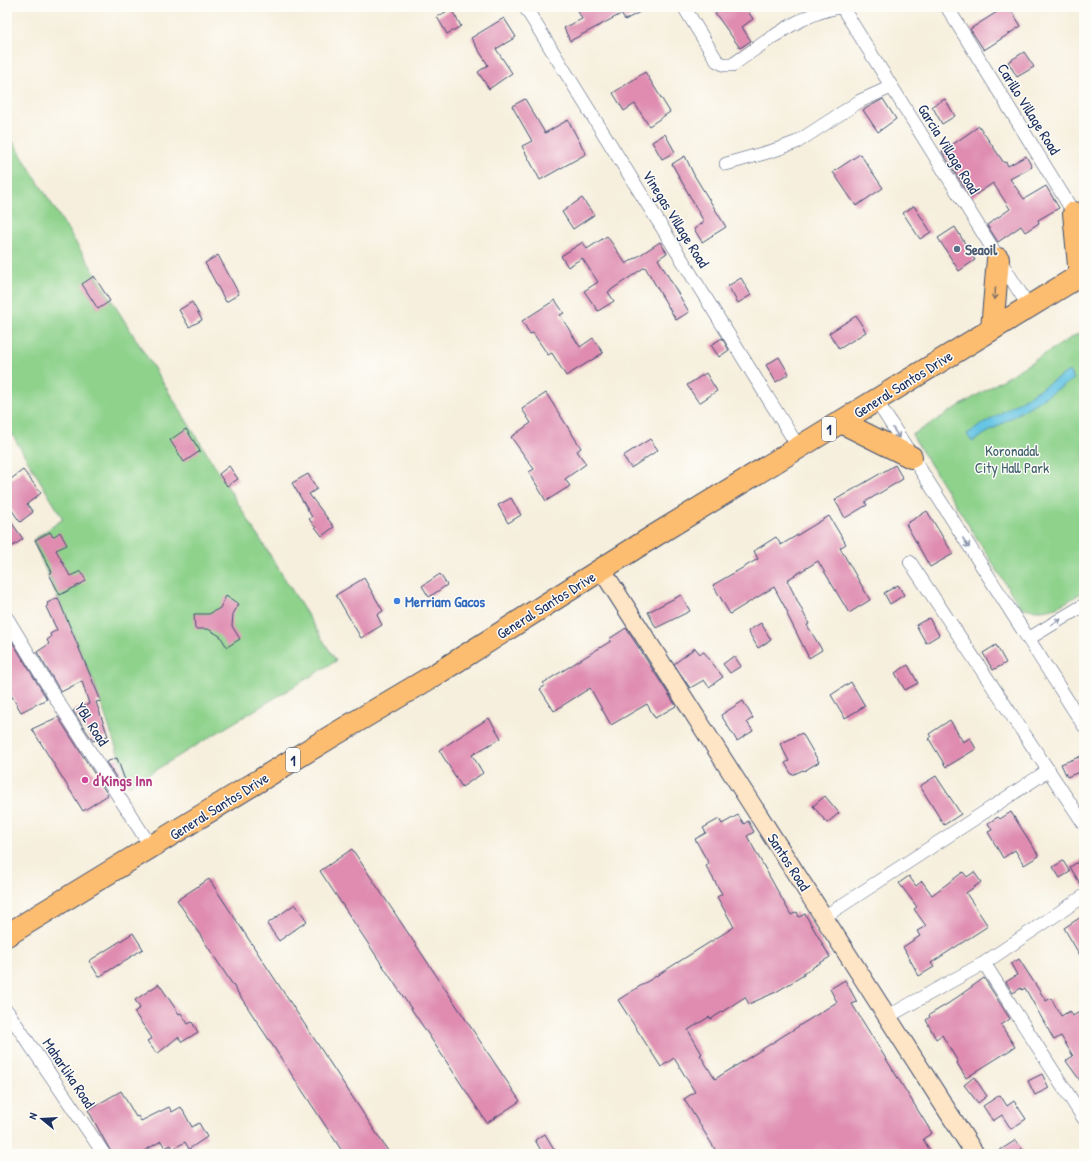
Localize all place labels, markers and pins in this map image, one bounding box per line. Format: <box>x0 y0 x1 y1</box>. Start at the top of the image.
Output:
place label: Seaoil <box>965 239 998 260</box>
marker: Seaoil <box>952 244 962 254</box>
place label: Merriam Gacos <box>405 591 485 612</box>
marker: Merriam Gacos <box>392 596 402 606</box>
place label: d'Kings Inn <box>93 770 153 792</box>
marker: d'Kings Inn <box>80 775 90 785</box>

